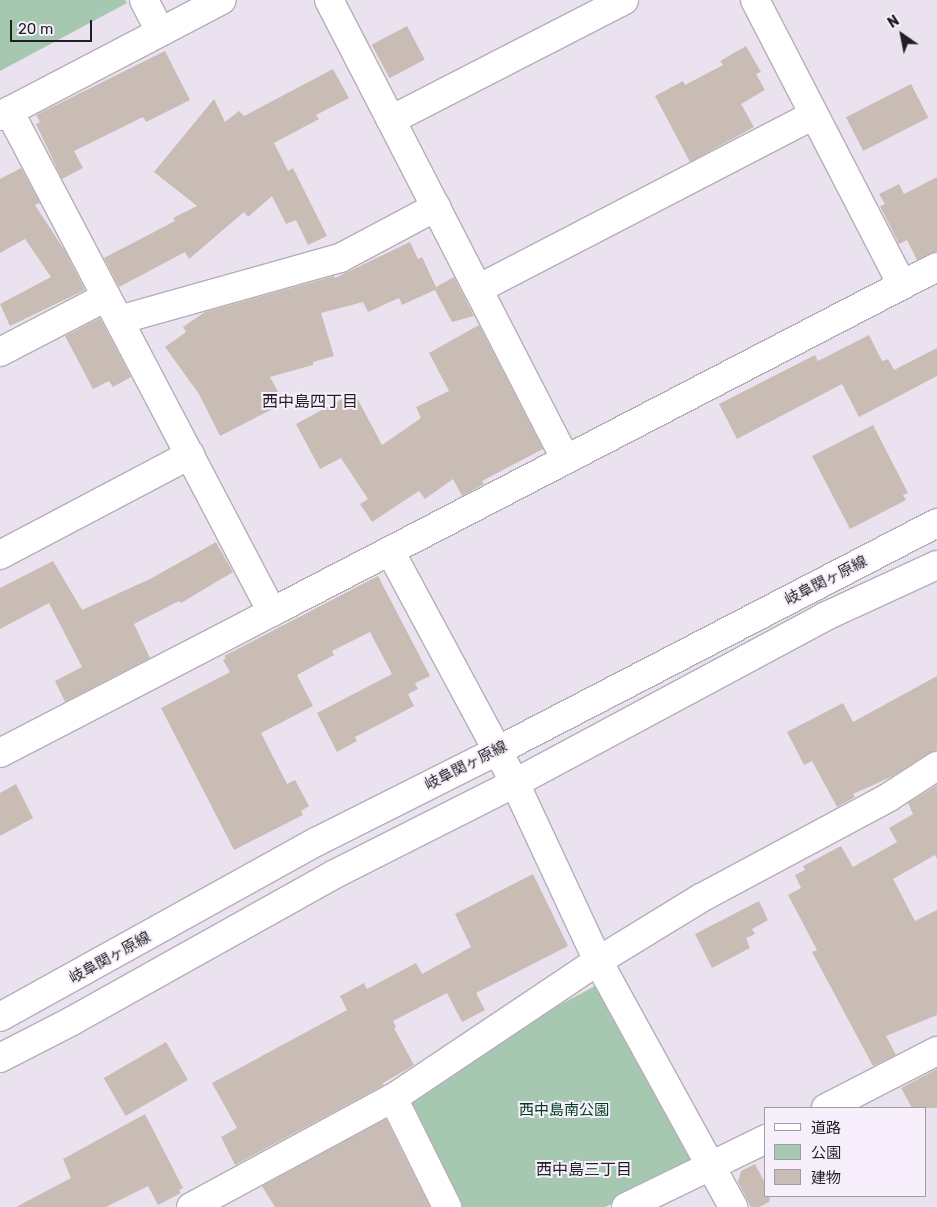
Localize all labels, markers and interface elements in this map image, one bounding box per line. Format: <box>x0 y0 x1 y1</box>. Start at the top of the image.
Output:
scale bar <box>12 10 95 42</box>
north arrow <box>877 10 927 60</box>
text: N <box>885 12 902 32</box>
text: 20 m <box>18 20 53 38</box>
district label: 西中島四丁目 <box>262 392 358 412</box>
street label: 岐阜関ヶ原線 <box>782 553 870 609</box>
street label: 岐阜関ヶ原線 <box>422 738 510 794</box>
street label: 岐阜関ヶ原線 <box>66 928 154 988</box>
park label: 西中島南公園 <box>519 1102 609 1120</box>
legend <box>764 1107 927 1197</box>
text: 道路 <box>811 1119 841 1137</box>
text: 公園 <box>811 1144 841 1162</box>
district label: 西中島三丁目 <box>536 1160 632 1180</box>
text: 建物 <box>811 1169 841 1187</box>

